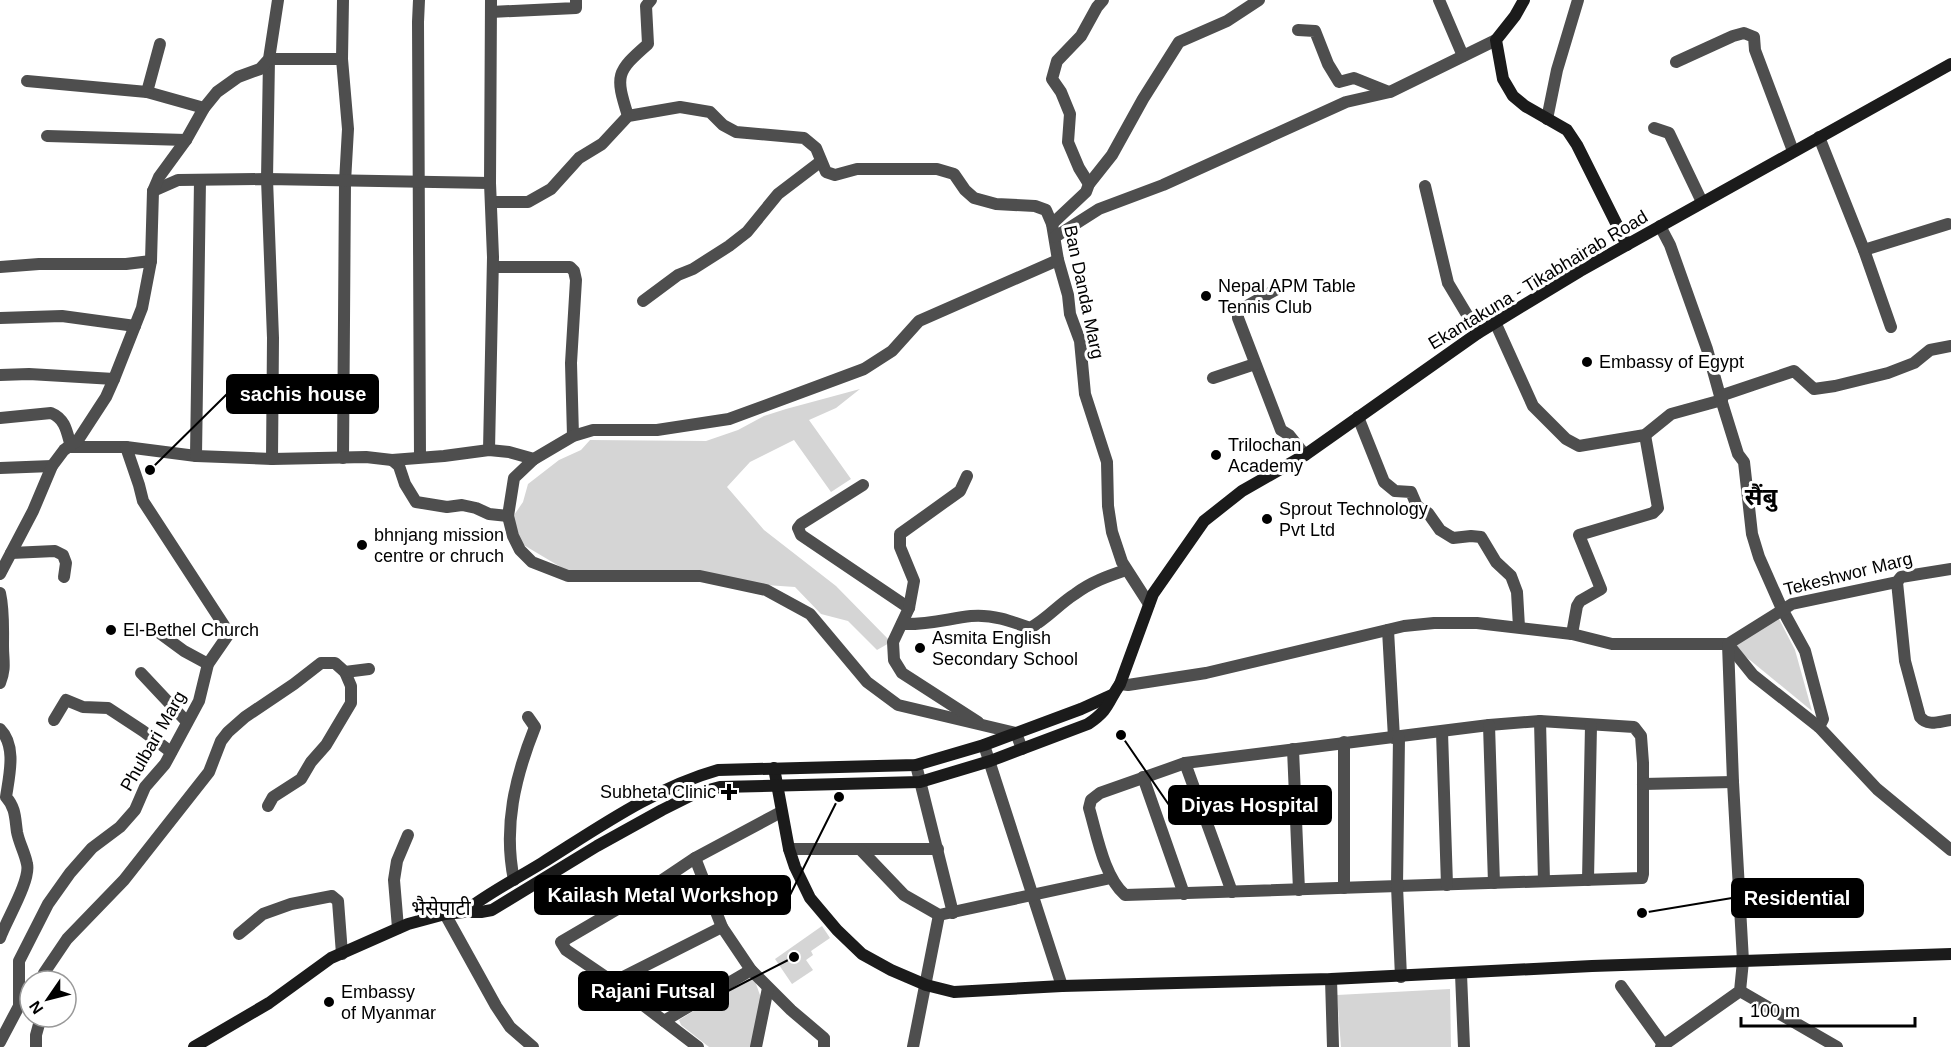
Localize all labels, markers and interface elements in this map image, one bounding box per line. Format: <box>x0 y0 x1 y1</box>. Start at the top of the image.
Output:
street label: Ekantakuna - Tikabhairab Road <box>1425 206 1651 354</box>
street label: Ban Danda Marg <box>1060 223 1108 361</box>
place label: Nepal APM Table Tennis Club <box>1218 276 1356 317</box>
marker: Nepal APM Table Tennis Club <box>1199 289 1213 303</box>
place label: Embassy of Egypt <box>1599 352 1744 372</box>
marker: Embassy of Egypt <box>1580 355 1594 369</box>
callout: sachis house <box>227 375 378 413</box>
text: sachis house <box>240 383 366 405</box>
place label: Trilochan Academy <box>1228 435 1303 476</box>
marker: Trilochan Academy <box>1209 448 1223 462</box>
district label: सैंबु <box>1745 483 1778 512</box>
place label: Sprout Technology Pvt Ltd <box>1279 499 1428 540</box>
marker: Sprout Technology Pvt Ltd <box>1260 512 1274 526</box>
place label: bhnjang mission centre or chruch <box>374 525 504 566</box>
marker: bhnjang mission centre or chruch <box>355 538 369 552</box>
street label: Tekeshwor Marg <box>1782 548 1914 600</box>
place label: El-Bethel Church <box>123 620 259 640</box>
marker: El-Bethel Church <box>104 623 118 637</box>
place label: Asmita English Secondary School <box>932 628 1078 669</box>
marker: Asmita English Secondary School <box>913 641 927 655</box>
street label: Phulbari Marg <box>116 687 190 795</box>
place label: Subheta Clinic <box>600 782 716 802</box>
marker: Subheta Clinic <box>720 783 738 801</box>
callout: Diyas Hospital <box>1169 786 1331 824</box>
text: Diyas Hospital <box>1181 794 1319 816</box>
callout: Kailash Metal Workshop <box>535 876 790 914</box>
callout: Residential <box>1732 879 1863 917</box>
text: Kailash Metal Workshop <box>548 884 778 906</box>
text: Residential <box>1744 887 1850 909</box>
district label: भैसेपाटी <box>411 895 472 919</box>
north arrow <box>18 969 78 1029</box>
callout: Rajani Futsal <box>579 972 728 1010</box>
text: Rajani Futsal <box>591 980 715 1002</box>
place label: Embassy of Myanmar <box>341 982 436 1023</box>
scale bar <box>1741 990 1915 1028</box>
marker: Embassy of Myanmar <box>322 995 336 1009</box>
text: N <box>26 998 46 1017</box>
text: 100 m <box>1750 1001 1800 1021</box>

